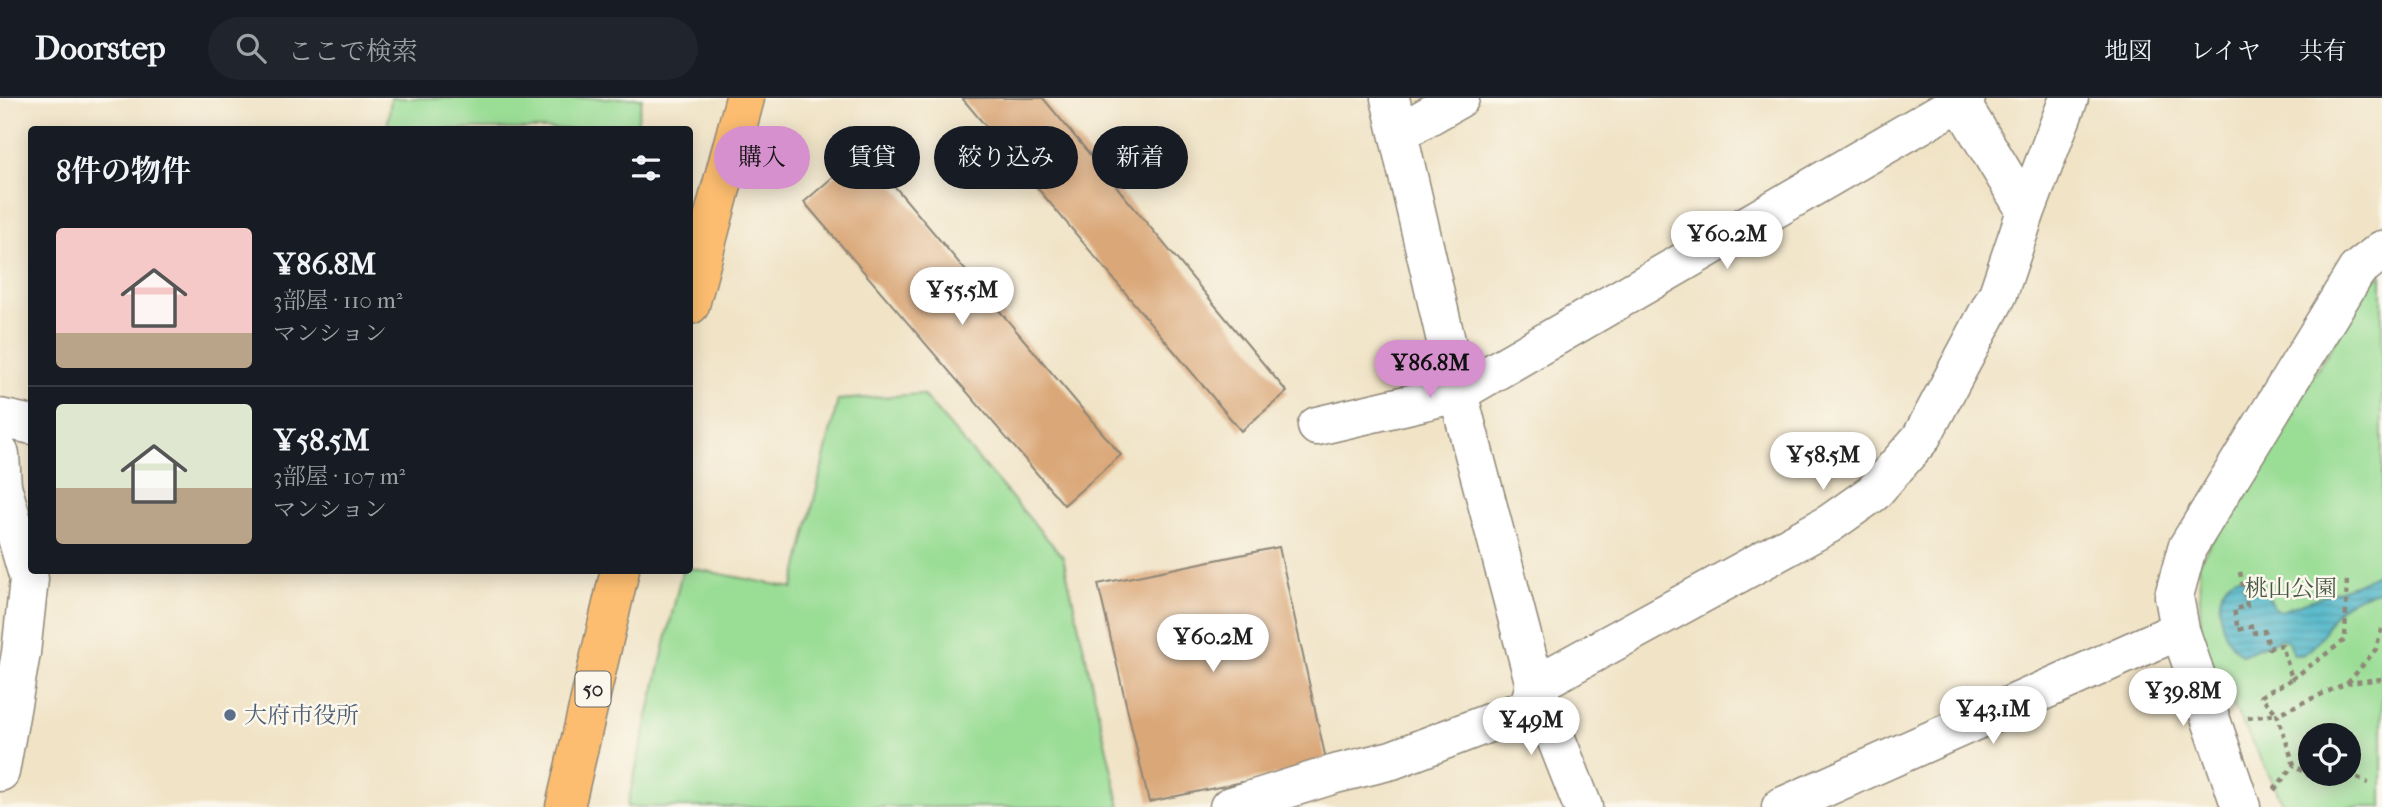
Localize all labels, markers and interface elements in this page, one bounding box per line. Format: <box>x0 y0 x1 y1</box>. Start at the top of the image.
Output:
search box <box>208 17 698 80</box>
text: Doorstep <box>35 29 166 68</box>
icon: search <box>232 29 270 67</box>
text: ここで検索 <box>288 36 418 67</box>
text: 地図 <box>2104 37 2152 65</box>
text: レイヤ <box>2190 37 2261 65</box>
text: 共有 <box>2299 37 2347 65</box>
chip: 購入 <box>714 126 810 189</box>
chip: 賃貸 <box>824 126 920 189</box>
chip: 絞り込み <box>934 126 1078 189</box>
chip: 新着 <box>1092 126 1188 189</box>
icon: filters <box>627 149 665 187</box>
text: 8件の物件 <box>56 154 191 189</box>
pin: ¥60.2M <box>1670 212 1784 271</box>
text: ¥60.2M <box>1687 220 1767 247</box>
text: ¥86.8M <box>273 247 376 282</box>
icon: home <box>112 256 196 340</box>
pin: ¥55.5M <box>905 268 1019 327</box>
text: ¥55.5M <box>926 276 998 303</box>
text: 3部屋 · 110 m² <box>273 287 402 314</box>
text: マンション <box>273 320 387 347</box>
pin: ¥86.8M <box>1373 341 1487 400</box>
text: ¥86.8M <box>1391 349 1469 376</box>
text: ¥58.5M <box>273 423 369 458</box>
icon: home <box>112 432 196 516</box>
pin: ¥58.5M <box>1766 432 1880 492</box>
text: ¥58.5M <box>1786 441 1860 468</box>
text: 3部屋 · 107 m² <box>273 463 405 490</box>
text: マンション <box>273 496 387 523</box>
park label: 桃山公園 <box>2245 575 2337 602</box>
pin: ¥60.2M <box>1156 614 1270 674</box>
text: ¥60.2M <box>1173 623 1253 650</box>
pin: ¥39.8M <box>2126 668 2240 728</box>
road number: 50 <box>576 672 610 706</box>
text: ¥39.8M <box>2145 677 2221 704</box>
pin: ¥43.1M <box>1936 686 2050 746</box>
text: ¥43.1M <box>1956 695 2030 722</box>
pin: ¥49M <box>1490 698 1572 757</box>
place label: 大府市役所 <box>244 702 359 729</box>
text: ¥49M <box>1499 706 1563 733</box>
marker: 大府市役所 <box>222 707 238 723</box>
map controls <box>2298 723 2361 786</box>
button: locate <box>2298 723 2361 786</box>

